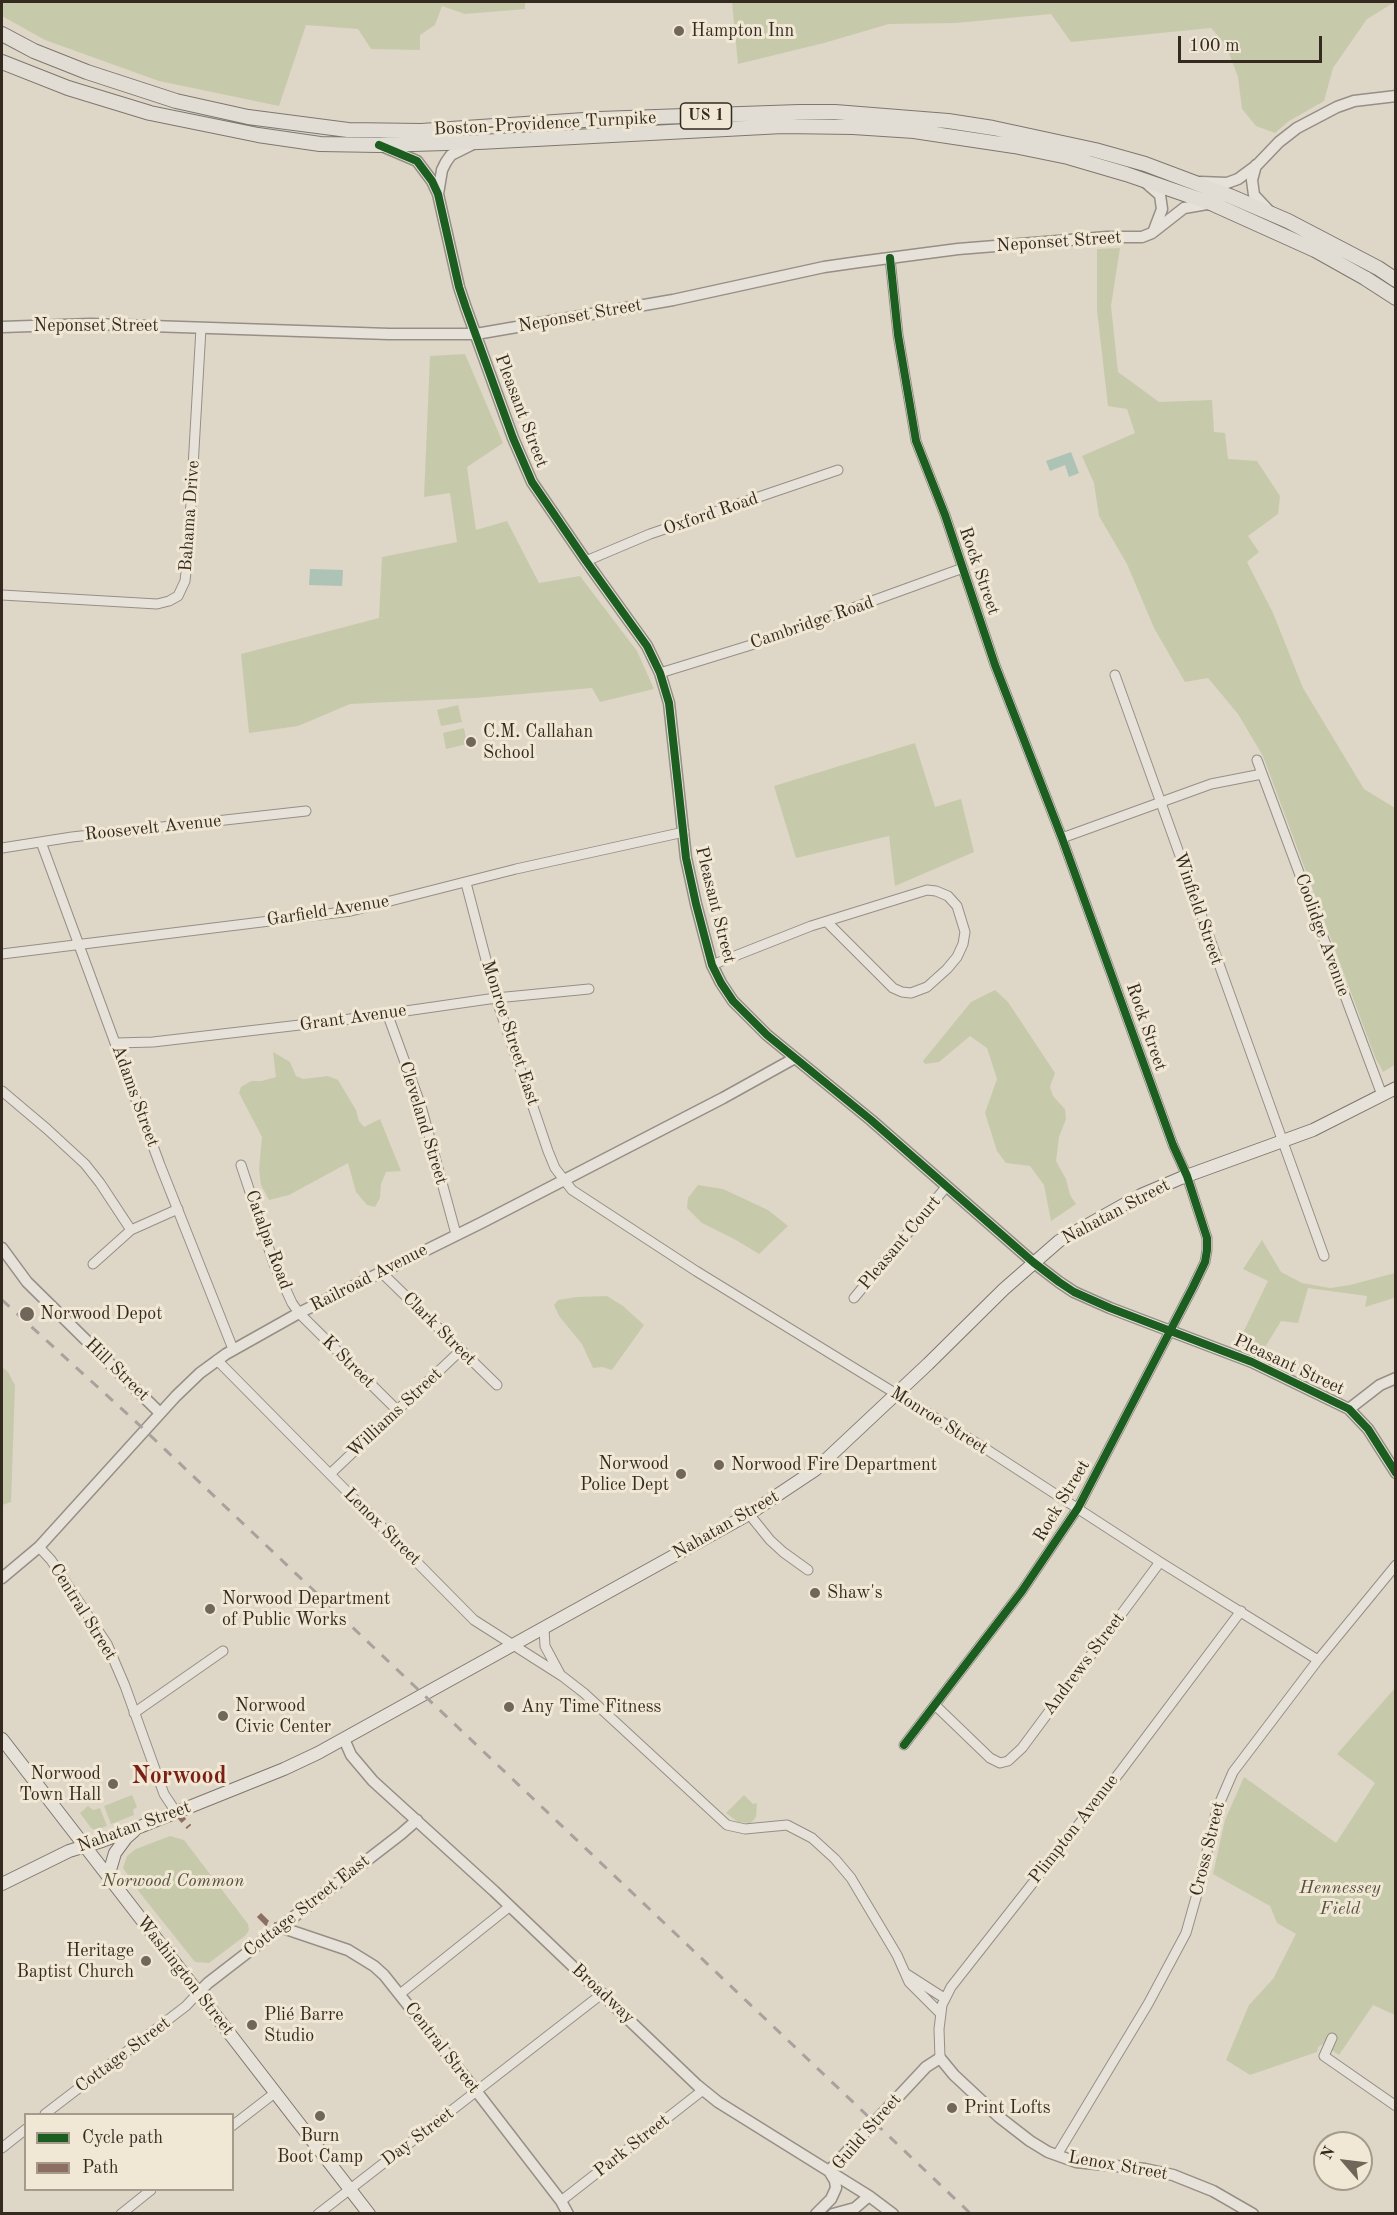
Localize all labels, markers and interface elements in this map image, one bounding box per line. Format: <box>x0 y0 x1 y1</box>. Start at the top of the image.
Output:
place label: Hampton Inn <box>691 20 794 42</box>
marker: Hampton Inn <box>672 24 686 38</box>
scale bar <box>1181 24 1325 62</box>
text: 100 m <box>1189 37 1240 55</box>
road number: US 1 <box>680 103 732 129</box>
street label: Boston-Providence Turnpike <box>433 107 657 141</box>
street label: Neponset Street <box>996 227 1122 257</box>
street label: Neponset Street <box>516 294 644 338</box>
street label: Neponset Street <box>33 315 159 337</box>
street label: Pleasant Street <box>489 351 553 471</box>
street label: Bahama Drive <box>175 460 205 572</box>
street label: Oxford Road <box>661 488 761 540</box>
street label: Rock Street <box>954 524 1004 618</box>
street label: Cambridge Road <box>747 592 877 654</box>
place label: C.M. Callahan School <box>483 721 593 764</box>
marker: C.M. Callahan School <box>464 735 478 749</box>
street label: Roosevelt Avenue <box>84 810 222 846</box>
street label: Pleasant Street <box>690 844 740 966</box>
street label: Winfield Street <box>1169 850 1227 968</box>
street label: Coolidge Avenue <box>1290 871 1354 999</box>
street label: Garfield Avenue <box>265 891 391 931</box>
street label: Monroe Street East <box>476 958 544 1108</box>
street label: Rock Street <box>1121 980 1171 1074</box>
street label: Grant Avenue <box>298 1000 408 1036</box>
street label: Adams Street <box>107 1042 163 1150</box>
street label: Cleveland Street <box>394 1059 452 1187</box>
street label: Nahatan Street <box>1058 1175 1174 1249</box>
street label: Catalpa Road <box>240 1187 296 1293</box>
street label: Pleasant Court <box>854 1192 946 1294</box>
street label: Railroad Avenue <box>307 1239 431 1317</box>
street label: Clark Street <box>398 1288 480 1370</box>
place label: Norwood Depot <box>40 1303 162 1325</box>
marker: Norwood Depot <box>18 1305 36 1323</box>
street label: Pleasant Street <box>1230 1330 1348 1400</box>
street label: K Street <box>317 1331 379 1393</box>
street label: Hill Street <box>80 1334 154 1406</box>
street label: Williams Street <box>343 1364 447 1462</box>
street label: Monroe Street <box>886 1382 992 1460</box>
place label: Norwood Police Dept <box>580 1453 669 1496</box>
place label: Norwood Fire Department <box>731 1454 937 1476</box>
street label: Rock Street <box>1029 1456 1095 1546</box>
marker: Norwood Fire Department <box>712 1458 726 1472</box>
marker: Norwood Police Dept <box>674 1467 688 1481</box>
street label: Lenox Street <box>339 1484 425 1570</box>
street label: Nahatan Street <box>669 1486 783 1564</box>
street label: Central Street <box>45 1560 121 1664</box>
place label: Shaw's <box>827 1582 883 1604</box>
marker: Shaw's <box>808 1586 822 1600</box>
place label: Norwood Department of Public Works <box>222 1588 390 1630</box>
marker: Norwood Department of Public Works <box>203 1602 217 1616</box>
street label: Andrews Street <box>1038 1608 1130 1720</box>
place label: Norwood Civic Center <box>235 1695 331 1738</box>
place label: Any Time Fitness <box>521 1696 661 1718</box>
marker: Any Time Fitness <box>502 1700 516 1714</box>
marker: Norwood Civic Center <box>216 1709 230 1723</box>
place label: Norwood Town Hall <box>19 1763 101 1806</box>
district label: Norwood <box>131 1763 227 1791</box>
street label: Plimpton Avenue <box>1025 1770 1123 1888</box>
marker: Norwood Town Hall <box>106 1777 120 1791</box>
street label: Nahatan Street <box>74 1796 194 1858</box>
street label: Cross Street <box>1186 1799 1230 1899</box>
street label: Cottage Street East <box>240 1850 374 1962</box>
park label: Norwood Common <box>102 1870 244 1892</box>
park label: Hennessey Field <box>1299 1877 1381 1920</box>
street label: Washington Street <box>131 1912 239 2040</box>
place label: Heritage Baptist Church <box>17 1940 134 1982</box>
marker: Heritage Baptist Church <box>139 1954 153 1968</box>
street label: Broadway <box>567 1959 639 2029</box>
street label: Central Street <box>400 1998 484 2098</box>
place label: Plié Barre Studio <box>264 2004 344 2046</box>
street label: Cottage Street <box>71 2012 175 2098</box>
marker: Plié Barre Studio <box>245 2018 259 2032</box>
street label: Guild Street <box>828 2089 906 2175</box>
place label: Print Lofts <box>964 2097 1051 2119</box>
marker: Print Lofts <box>945 2101 959 2115</box>
street label: Day Street <box>378 2103 458 2171</box>
marker: Burn Boot Camp <box>313 2109 327 2123</box>
street label: Park Street <box>590 2110 674 2182</box>
legend <box>24 2113 234 2191</box>
place label: Burn Boot Camp <box>277 2125 363 2168</box>
text: Cycle path <box>82 2129 163 2147</box>
north arrow <box>1313 2131 1373 2191</box>
text: N <box>1319 2144 1339 2163</box>
street label: Lenox Street <box>1067 2147 1169 2185</box>
text: Path <box>82 2159 118 2177</box>

